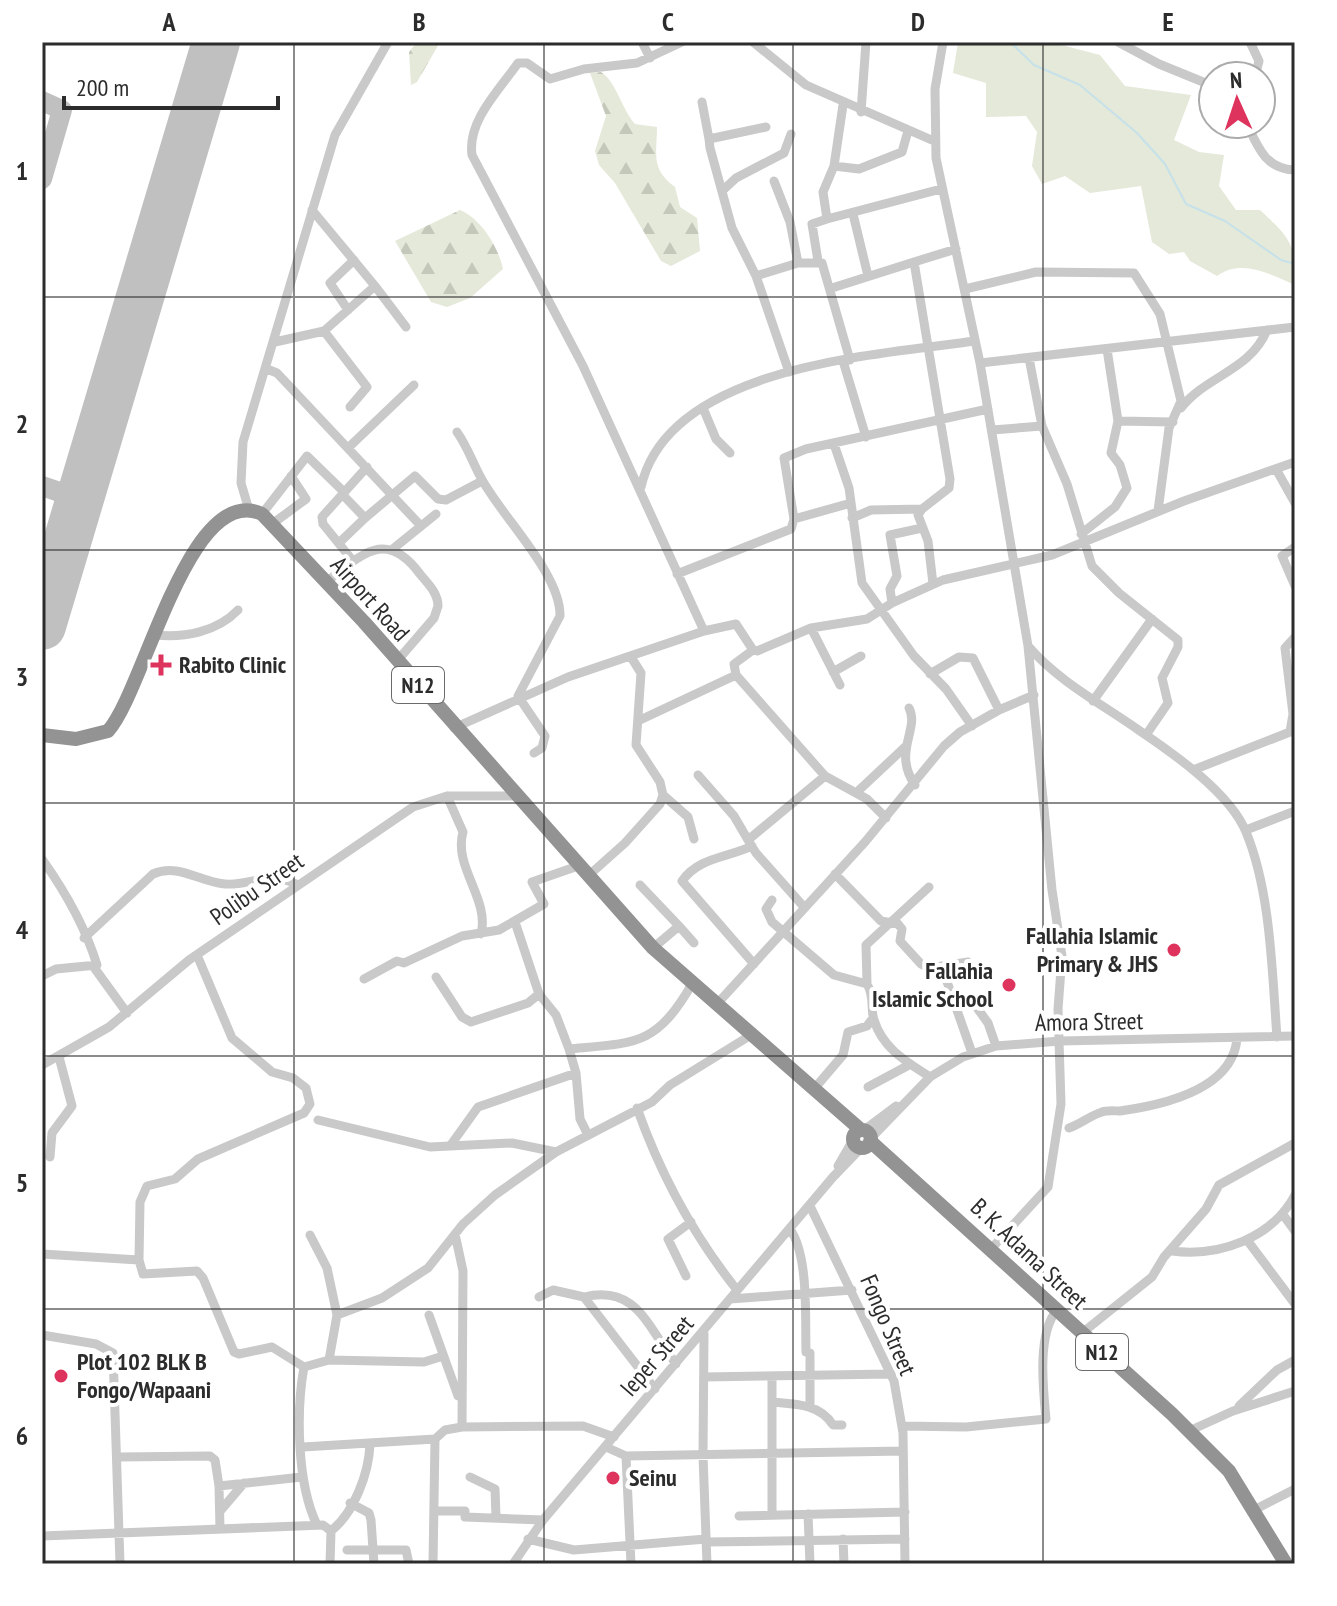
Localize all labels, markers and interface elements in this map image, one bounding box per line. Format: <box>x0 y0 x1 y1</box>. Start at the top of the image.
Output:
text: A <box>161 5 176 38</box>
text: B <box>413 5 426 38</box>
text: C <box>662 5 674 38</box>
text: D <box>911 5 925 38</box>
text: E <box>1162 5 1174 38</box>
scale bar <box>64 60 278 110</box>
north arrow <box>1197 60 1277 140</box>
text: N <box>1229 66 1243 94</box>
text: 200 m <box>76 72 129 103</box>
text: 1 <box>16 154 28 187</box>
text: 2 <box>16 407 28 440</box>
street label: Airport Road <box>324 550 417 648</box>
place label: Rabito Clinic <box>179 649 287 680</box>
marker: Rabito Clinic <box>150 654 172 676</box>
text: 3 <box>16 660 28 693</box>
road number: N12 <box>392 667 444 703</box>
street label: Polibu Street <box>204 845 310 932</box>
text: 4 <box>16 913 29 946</box>
place label: Fallahia Islamic Primary & JHS <box>1026 920 1159 979</box>
marker: Fallahia Islamic Primary & JHS <box>1165 941 1183 959</box>
place label: Fallahia Islamic School <box>872 955 993 1014</box>
marker: Fallahia Islamic School <box>1000 976 1018 994</box>
street label: Amora Street <box>1035 1005 1144 1038</box>
text: 5 <box>16 1166 28 1199</box>
street label: B. K. Adama Street <box>964 1191 1095 1316</box>
street label: Fongo Street <box>853 1270 924 1380</box>
street label: Ieper Street <box>613 1309 700 1403</box>
road number: N12 <box>1076 1334 1128 1370</box>
place label: Plot 102 BLK B Fongo/Wapaani <box>77 1346 211 1405</box>
marker: Plot 102 BLK B Fongo/Wapaani <box>52 1367 70 1385</box>
text: 6 <box>16 1419 28 1452</box>
place label: Seinu <box>629 1462 677 1493</box>
marker: Seinu <box>604 1469 622 1487</box>

